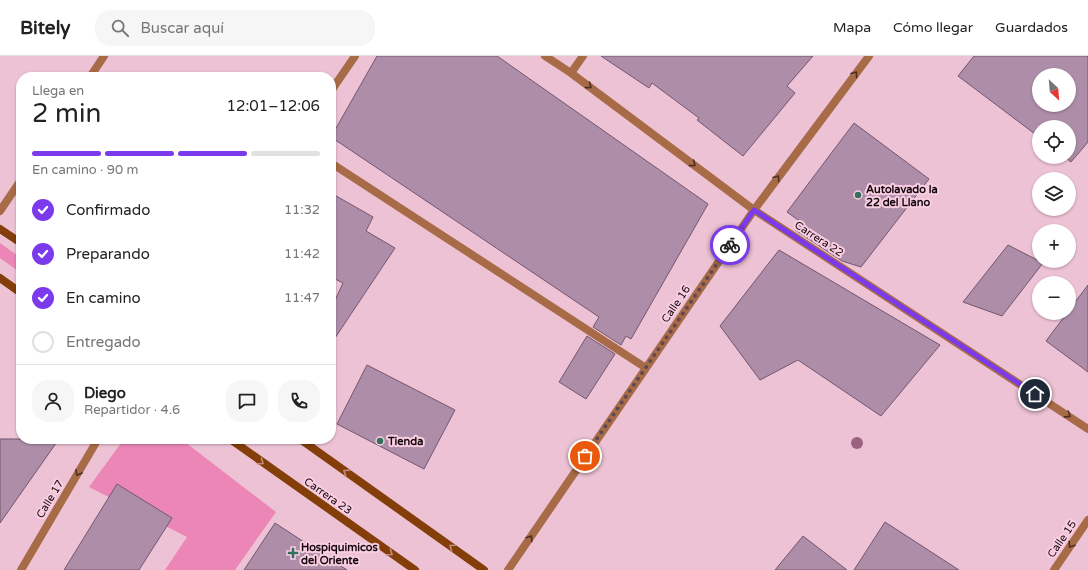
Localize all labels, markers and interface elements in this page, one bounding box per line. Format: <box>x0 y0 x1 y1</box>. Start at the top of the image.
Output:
search box <box>95 10 375 46</box>
text: Bitely <box>20 17 71 39</box>
icon: search <box>109 17 131 39</box>
text: Buscar aquí <box>141 19 224 37</box>
text: Mapa <box>833 19 871 36</box>
text: Cómo llegar <box>893 19 973 36</box>
text: Guardados <box>995 19 1068 36</box>
north arrow <box>1032 68 1076 112</box>
map controls <box>1032 68 1076 320</box>
one-way arrow <box>851 72 858 79</box>
one-way arrow <box>584 81 591 88</box>
text: Llega en <box>32 83 84 99</box>
text: 12:01–12:06 <box>227 97 320 115</box>
text: 2 min <box>32 98 101 129</box>
button: locate <box>1032 120 1076 164</box>
one-way arrow <box>688 159 695 166</box>
text: En camino · 90 m <box>32 162 139 178</box>
button: layers <box>1032 172 1076 216</box>
one-way arrow <box>773 176 780 183</box>
place label: Autolavado la 22 del Llano <box>866 183 938 209</box>
marker: Autolavado la 22 del Llano <box>853 190 863 200</box>
icon: check <box>32 199 54 221</box>
text: Confirmado <box>66 201 150 219</box>
text: 11:32 <box>284 202 320 218</box>
street label: Carrera 22 <box>792 218 846 260</box>
button: + <box>1032 224 1076 268</box>
courier <box>710 225 750 265</box>
icon: bike <box>719 234 741 256</box>
icon: check <box>32 243 54 265</box>
text: Preparando <box>66 245 150 263</box>
text: 11:42 <box>284 246 320 262</box>
button: − <box>1032 276 1076 320</box>
street label: Calle 16 <box>659 283 693 325</box>
icon: check <box>32 287 54 309</box>
text: En camino <box>66 289 141 307</box>
text: 11:47 <box>284 290 320 306</box>
text: Entregado <box>66 333 141 351</box>
pin <box>1018 377 1052 411</box>
button: person <box>32 380 74 422</box>
button: chat <box>226 380 268 422</box>
button: phone <box>278 380 320 422</box>
icon: home <box>1024 383 1046 405</box>
text: Diego <box>84 384 126 402</box>
text: Repartidor · 4.6 <box>84 402 180 418</box>
one-way arrow <box>1063 410 1070 417</box>
place label: Tienda <box>387 435 423 448</box>
marker: Tienda <box>375 436 385 446</box>
pin <box>568 439 602 473</box>
icon: bag <box>574 445 596 467</box>
one-way arrow <box>257 457 264 464</box>
one-way arrow <box>76 469 83 476</box>
one-way arrow <box>344 470 351 477</box>
street label: Carrera 23 <box>302 475 354 517</box>
street label: Calle 17 <box>34 477 66 520</box>
street label: Calle 15 <box>1045 518 1079 560</box>
one-way arrow <box>525 535 533 542</box>
place label: Hospiquimicos del Oriente <box>301 541 379 567</box>
one-way arrow <box>1068 541 1076 548</box>
one-way arrow <box>450 545 457 552</box>
marker: Hospiquimicos del Oriente <box>288 548 298 558</box>
one-way arrow <box>386 548 393 555</box>

